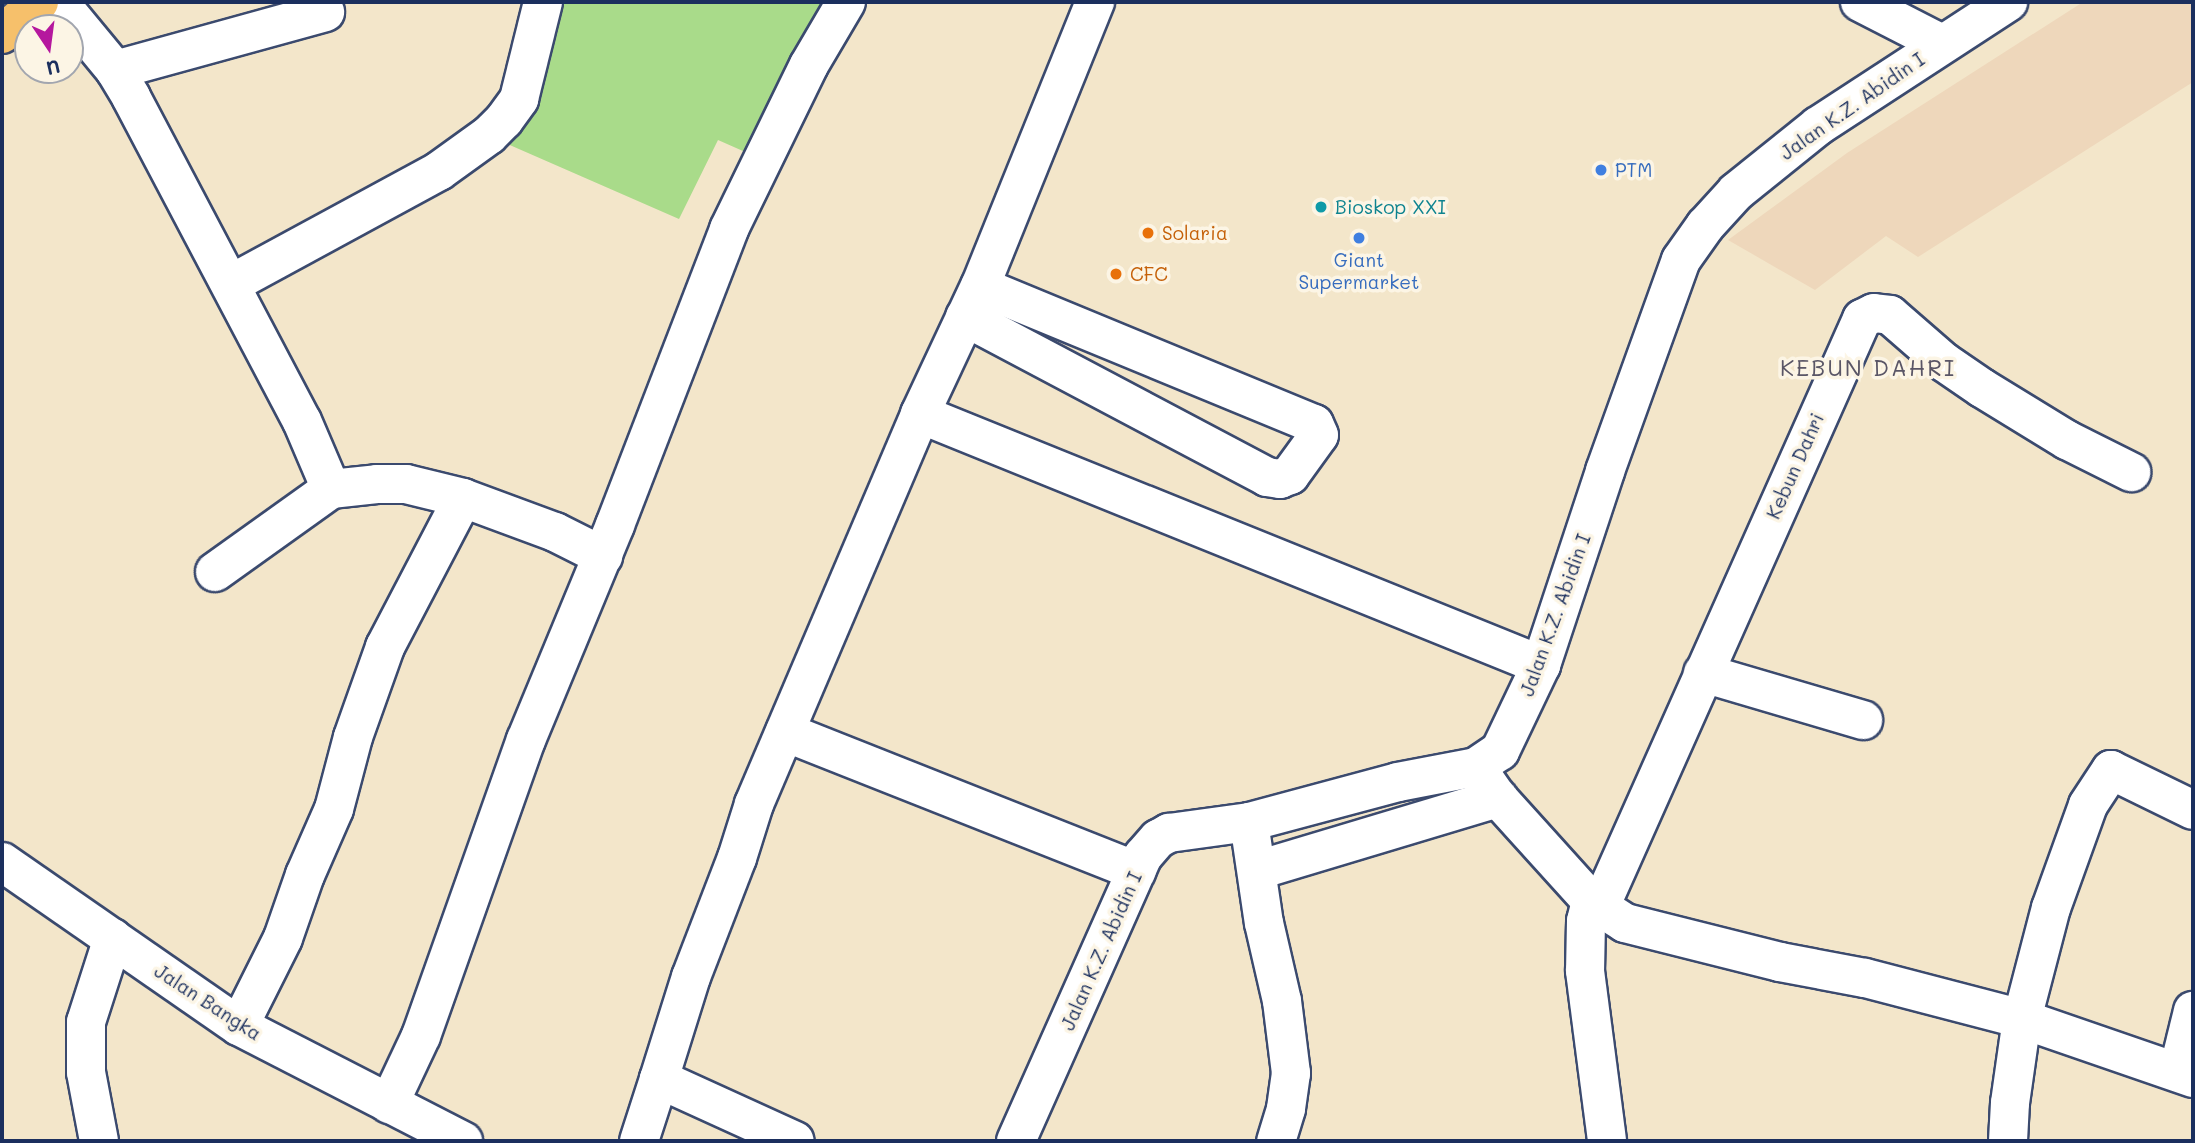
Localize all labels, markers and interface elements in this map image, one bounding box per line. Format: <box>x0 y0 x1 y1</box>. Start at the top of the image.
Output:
north arrow <box>14 14 84 84</box>
street label: Jalan K.Z. Abidin I <box>1775 48 1929 164</box>
text: U <box>44 54 63 82</box>
place label: PTM <box>1615 159 1652 181</box>
marker: PTM <box>1593 162 1609 178</box>
place label: Bioskop XXI <box>1335 196 1446 218</box>
marker: Bioskop XXI <box>1313 199 1329 215</box>
place label: Solaria <box>1162 222 1228 244</box>
marker: Solaria <box>1140 225 1156 241</box>
marker: Giant Supermarket <box>1351 230 1367 246</box>
place label: Giant Supermarket <box>1299 249 1419 293</box>
place label: CFC <box>1130 263 1168 285</box>
marker: CFC <box>1108 266 1124 282</box>
district label: KEBUN DAHRI <box>1781 353 1955 381</box>
street label: Kebun Dahri <box>1762 410 1828 522</box>
street label: Jalan K.Z. Abidin I <box>1515 531 1595 699</box>
street label: Jalan K.Z. Abidin I <box>1056 868 1146 1034</box>
street label: Jalan Bangka <box>150 959 266 1045</box>

